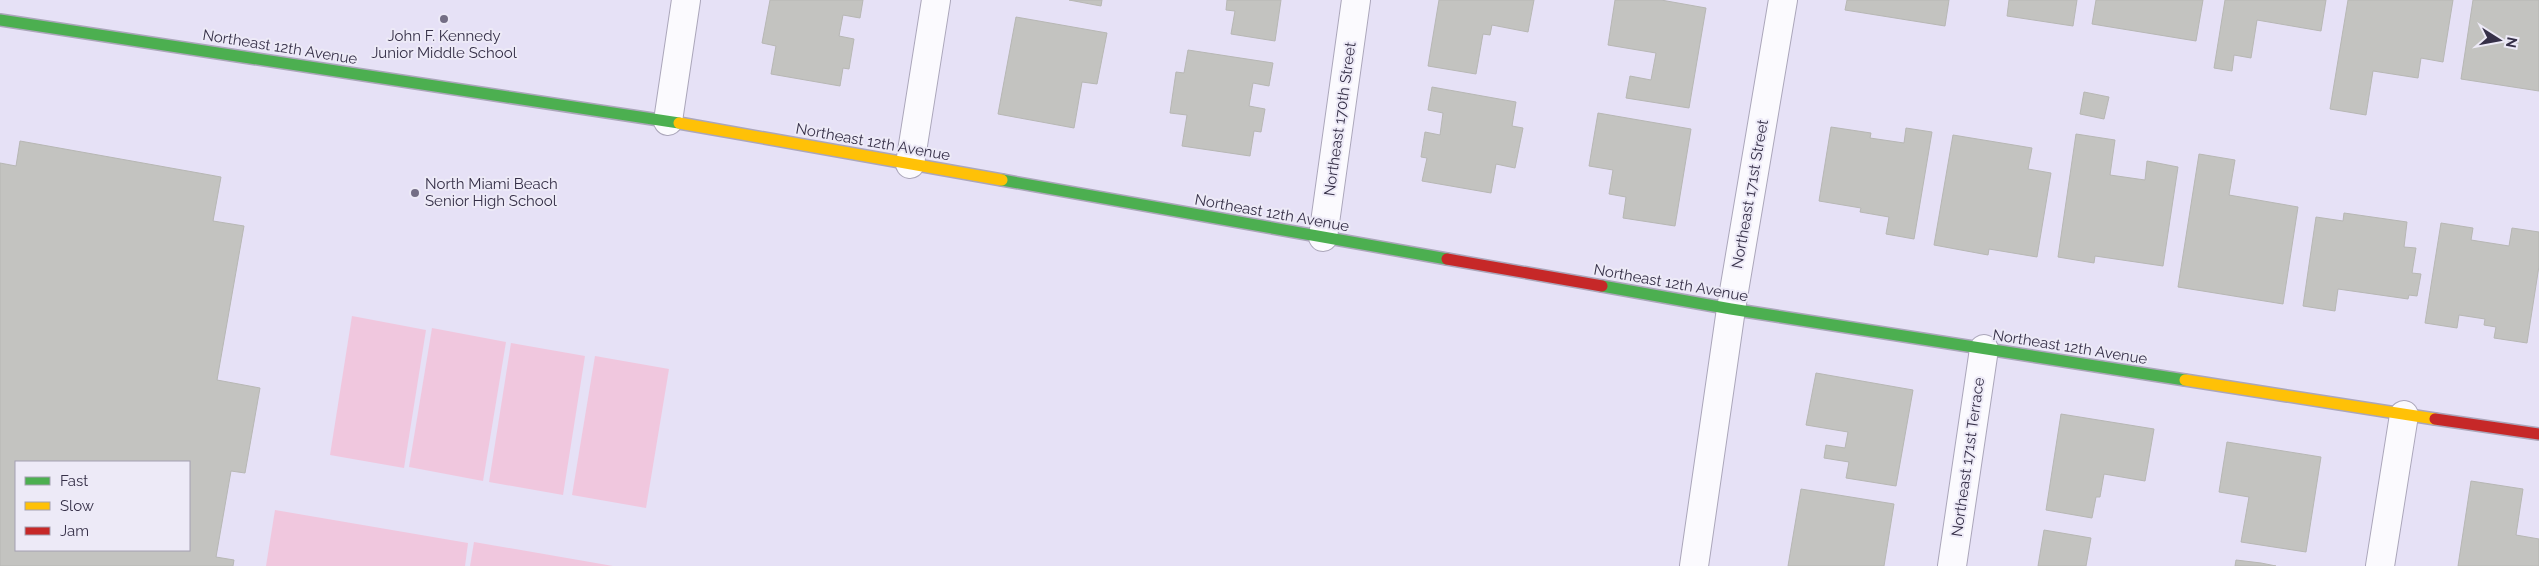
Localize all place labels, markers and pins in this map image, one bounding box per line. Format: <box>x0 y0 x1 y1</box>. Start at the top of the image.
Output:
marker: John F. Kennedy Junior Middle School <box>438 13 450 25</box>
place label: John F. Kennedy Junior Middle School <box>371 27 518 62</box>
place label: North Miami Beach Senior High School <box>425 175 558 210</box>
marker: North Miami Beach Senior High School <box>409 187 421 199</box>

